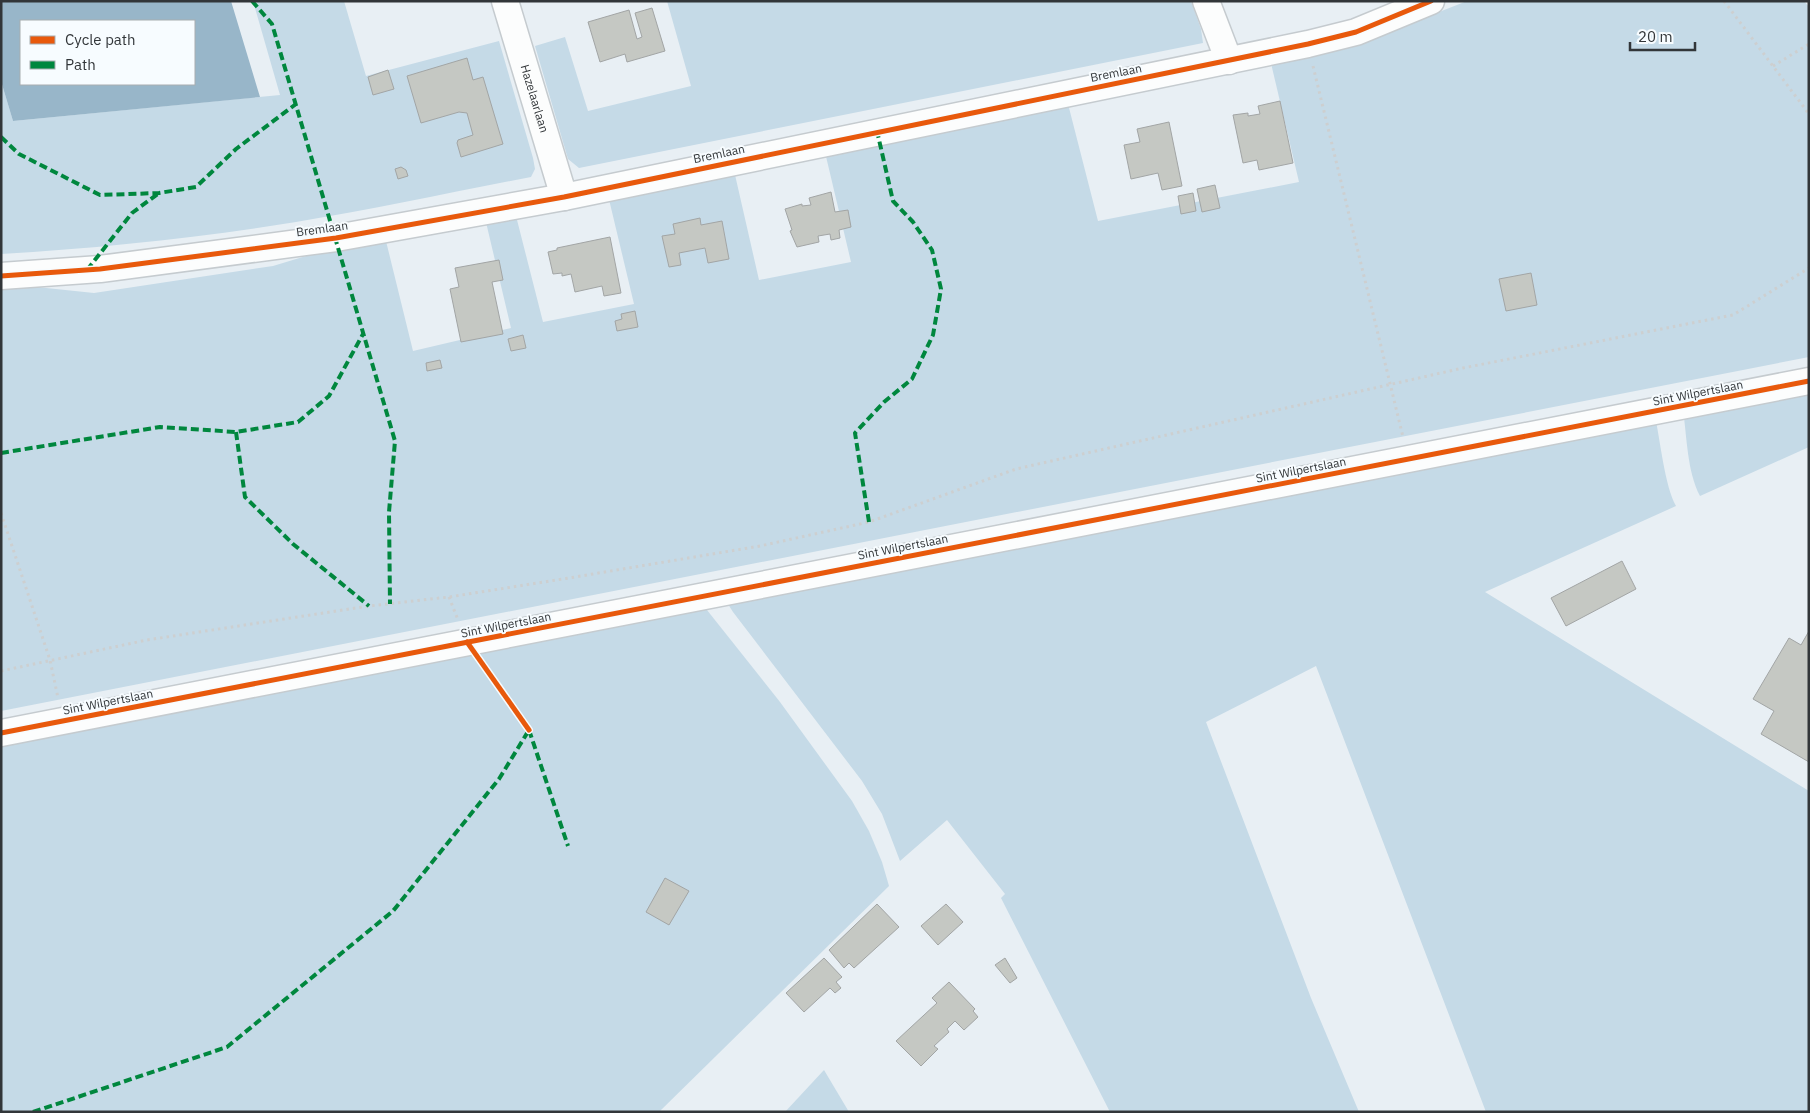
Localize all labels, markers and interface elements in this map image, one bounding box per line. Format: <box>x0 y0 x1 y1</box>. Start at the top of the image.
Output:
legend <box>20 20 195 85</box>
scale bar <box>1630 20 1695 52</box>
text: 20 m <box>1638 27 1673 46</box>
text: Cycle path <box>65 30 136 49</box>
text: Path <box>65 55 96 74</box>
street label: Bremlaan <box>1089 60 1143 85</box>
street label: Hazelaarlaan <box>518 63 552 134</box>
street label: Bremlaan <box>692 141 746 166</box>
street label: Bremlaan <box>295 217 349 240</box>
street label: Sint Wilpertslaan <box>1651 376 1744 409</box>
street label: Sint Wilpertslaan <box>1254 453 1347 486</box>
street label: Sint Wilpertslaan <box>856 530 949 563</box>
street label: Sint Wilpertslaan <box>459 608 552 641</box>
street label: Sint Wilpertslaan <box>61 685 154 718</box>

